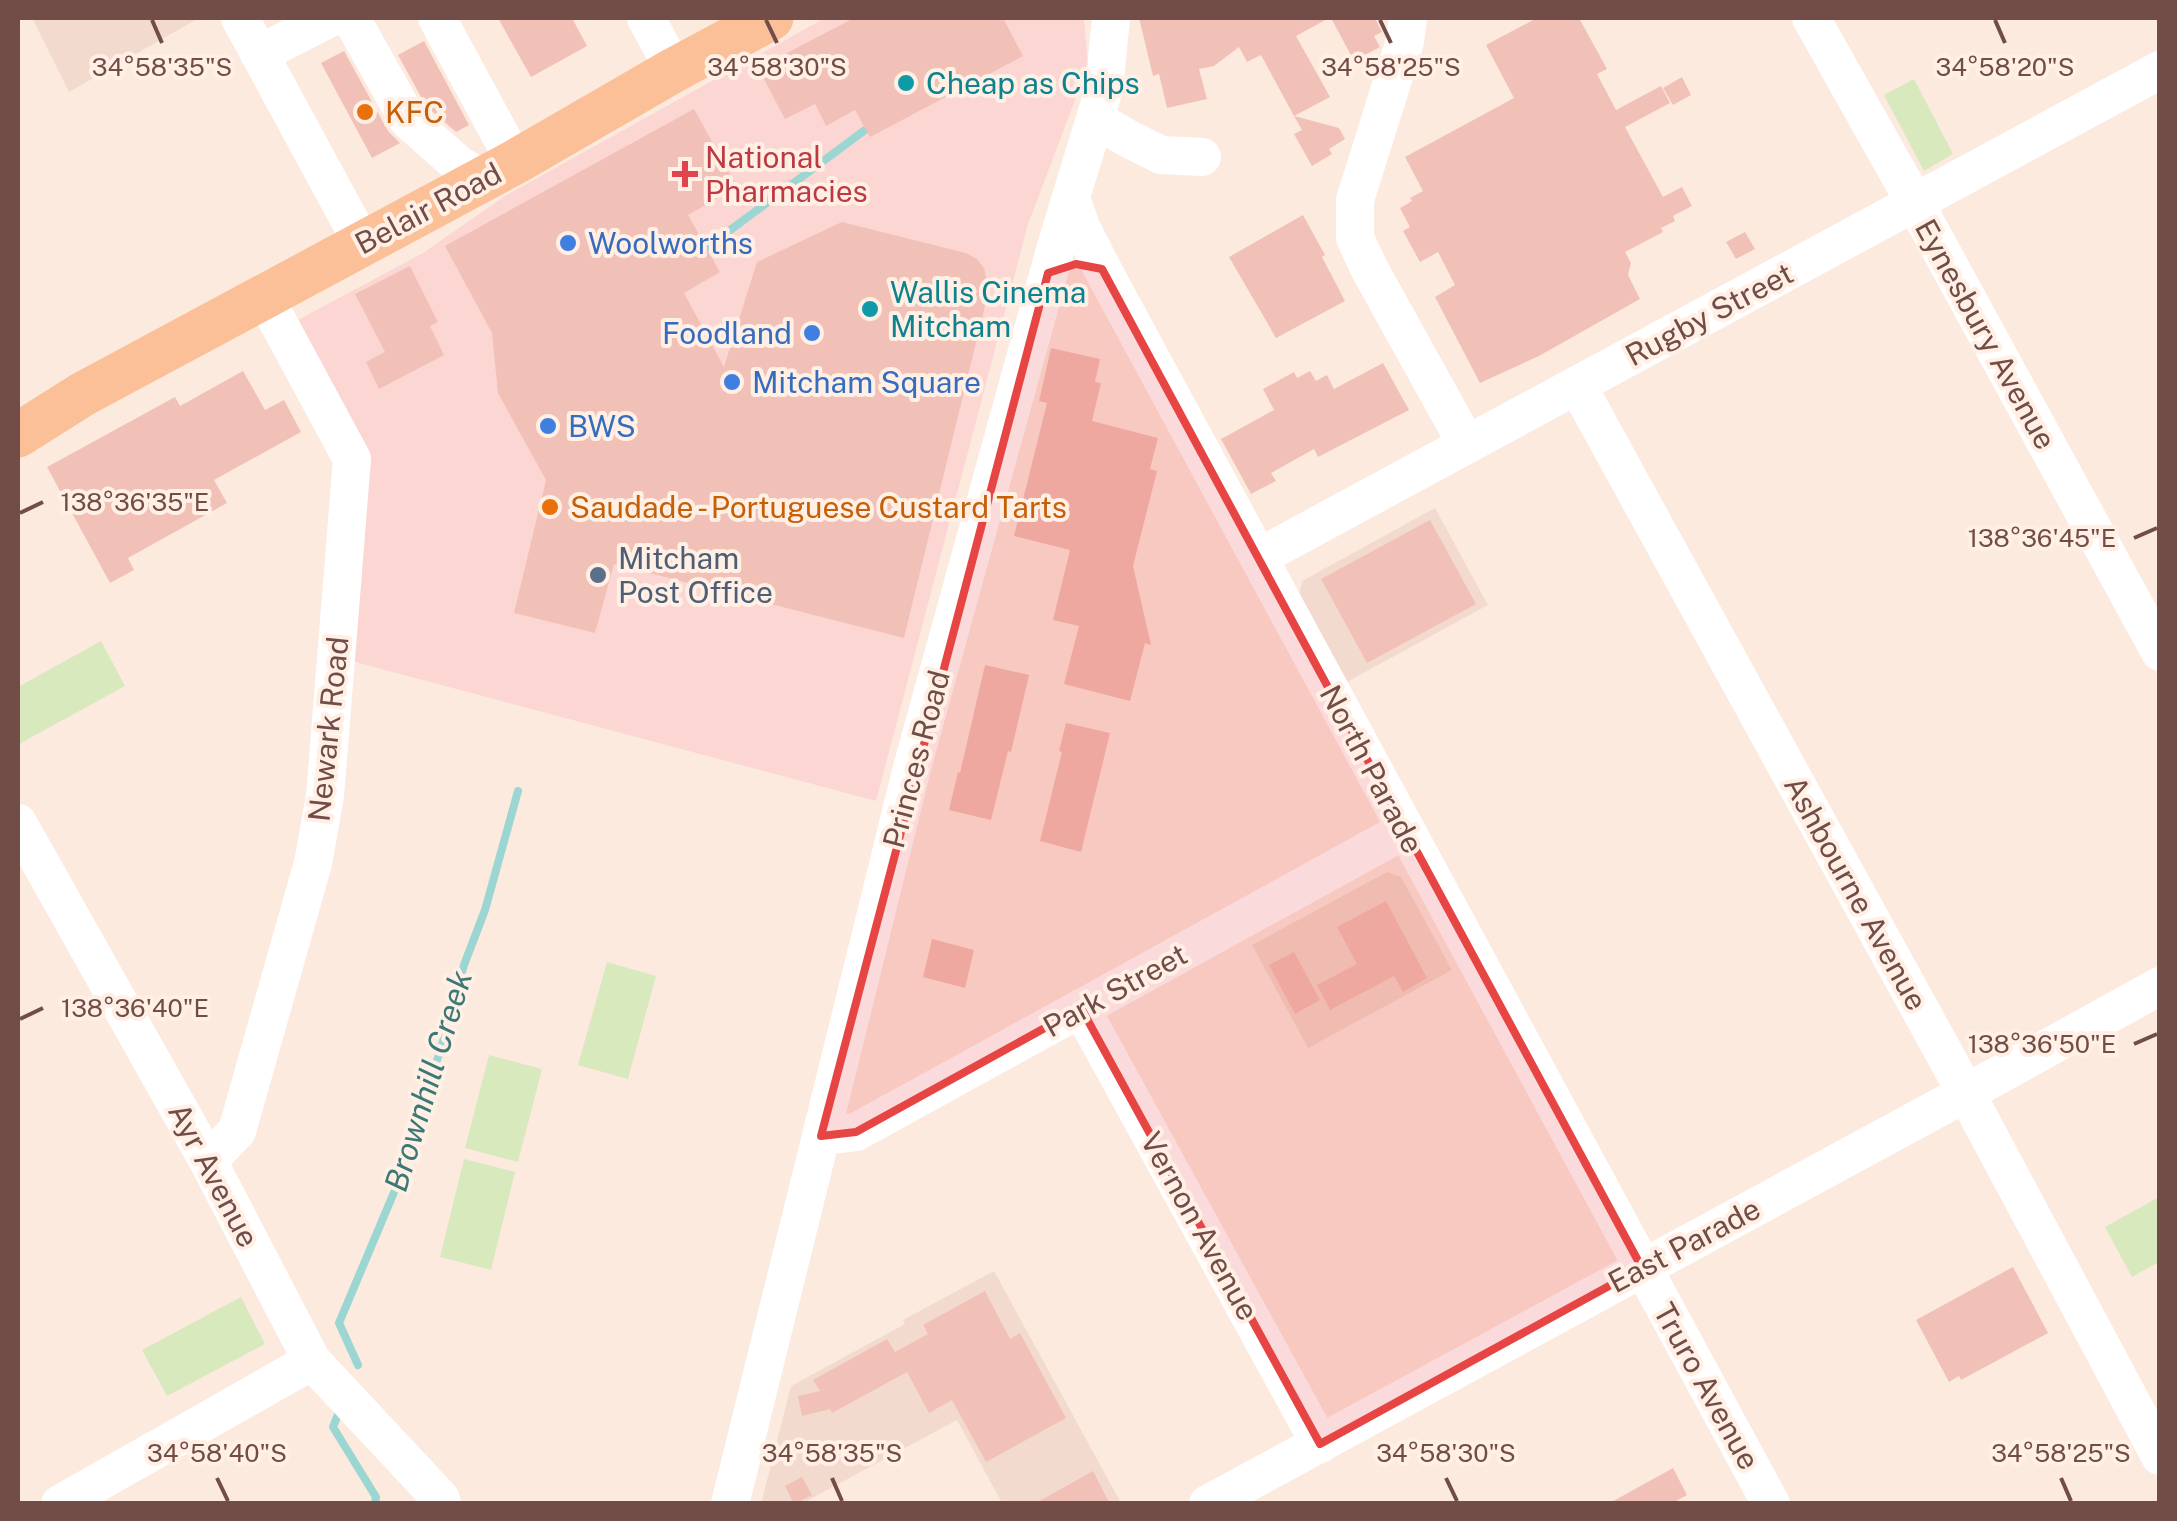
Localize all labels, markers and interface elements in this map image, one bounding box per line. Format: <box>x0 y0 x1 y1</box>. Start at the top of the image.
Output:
text: 34°58'35"S <box>92 52 232 82</box>
text: 34°58'30"S <box>707 52 847 82</box>
text: 34°58'25"S <box>1321 52 1461 82</box>
text: 34°58'20"S <box>1936 52 2074 82</box>
place label: Cheap as Chips <box>926 65 1140 101</box>
marker: Cheap as Chips <box>895 72 917 94</box>
place label: KFC <box>385 94 444 130</box>
marker: KFC <box>354 101 376 123</box>
place label: National Pharmacies <box>705 139 868 209</box>
street label: Belair Road <box>349 154 507 262</box>
marker: National Pharmacies <box>674 163 696 185</box>
street label: Eynesbury Avenue <box>1908 213 2064 455</box>
place label: Woolworths <box>588 225 753 261</box>
marker: Woolworths <box>557 232 579 254</box>
street label: Rugby Street <box>1619 255 1799 373</box>
place label: Wallis Cinema Mitcham <box>890 274 1086 344</box>
marker: Wallis Cinema Mitcham <box>859 298 881 320</box>
place label: Foodland <box>662 315 792 351</box>
marker: Foodland <box>801 322 823 344</box>
place label: Mitcham Square <box>752 364 981 400</box>
marker: Mitcham Square <box>721 371 743 393</box>
place label: BWS <box>568 408 636 444</box>
marker: BWS <box>537 415 559 437</box>
text: 138°36'35"E <box>61 487 209 517</box>
place label: Saudade - Portuguese Custard Tarts <box>570 489 1067 525</box>
marker: Saudade - Portuguese Custard Tarts <box>539 496 561 518</box>
text: 138°36'45"E <box>1968 523 2116 553</box>
place label: Mitcham Post Office <box>618 540 773 610</box>
marker: Mitcham Post Office <box>587 564 609 586</box>
street label: Newark Road <box>300 635 356 823</box>
street label: Princes Road <box>875 666 957 852</box>
street label: North Parade <box>1313 679 1431 859</box>
street label: Ashbourne Avenue <box>1777 770 1935 1016</box>
street label: Park Street <box>1037 936 1193 1044</box>
water label: Brownhill Creek <box>377 966 479 1196</box>
text: 138°36'40"E <box>61 993 209 1023</box>
text: 138°36'50"E <box>1968 1029 2116 1059</box>
street label: Ayr Avenue <box>161 1097 267 1253</box>
street label: Vernon Avenue <box>1133 1126 1267 1326</box>
street label: East Parade <box>1602 1190 1766 1300</box>
street label: Truro Avenue <box>1646 1296 1768 1476</box>
text: 34°58'40"S <box>147 1438 287 1468</box>
text: 34°58'35"S <box>762 1438 902 1468</box>
text: 34°58'30"S <box>1376 1438 1516 1468</box>
text: 34°58'25"S <box>1991 1438 2131 1468</box>

